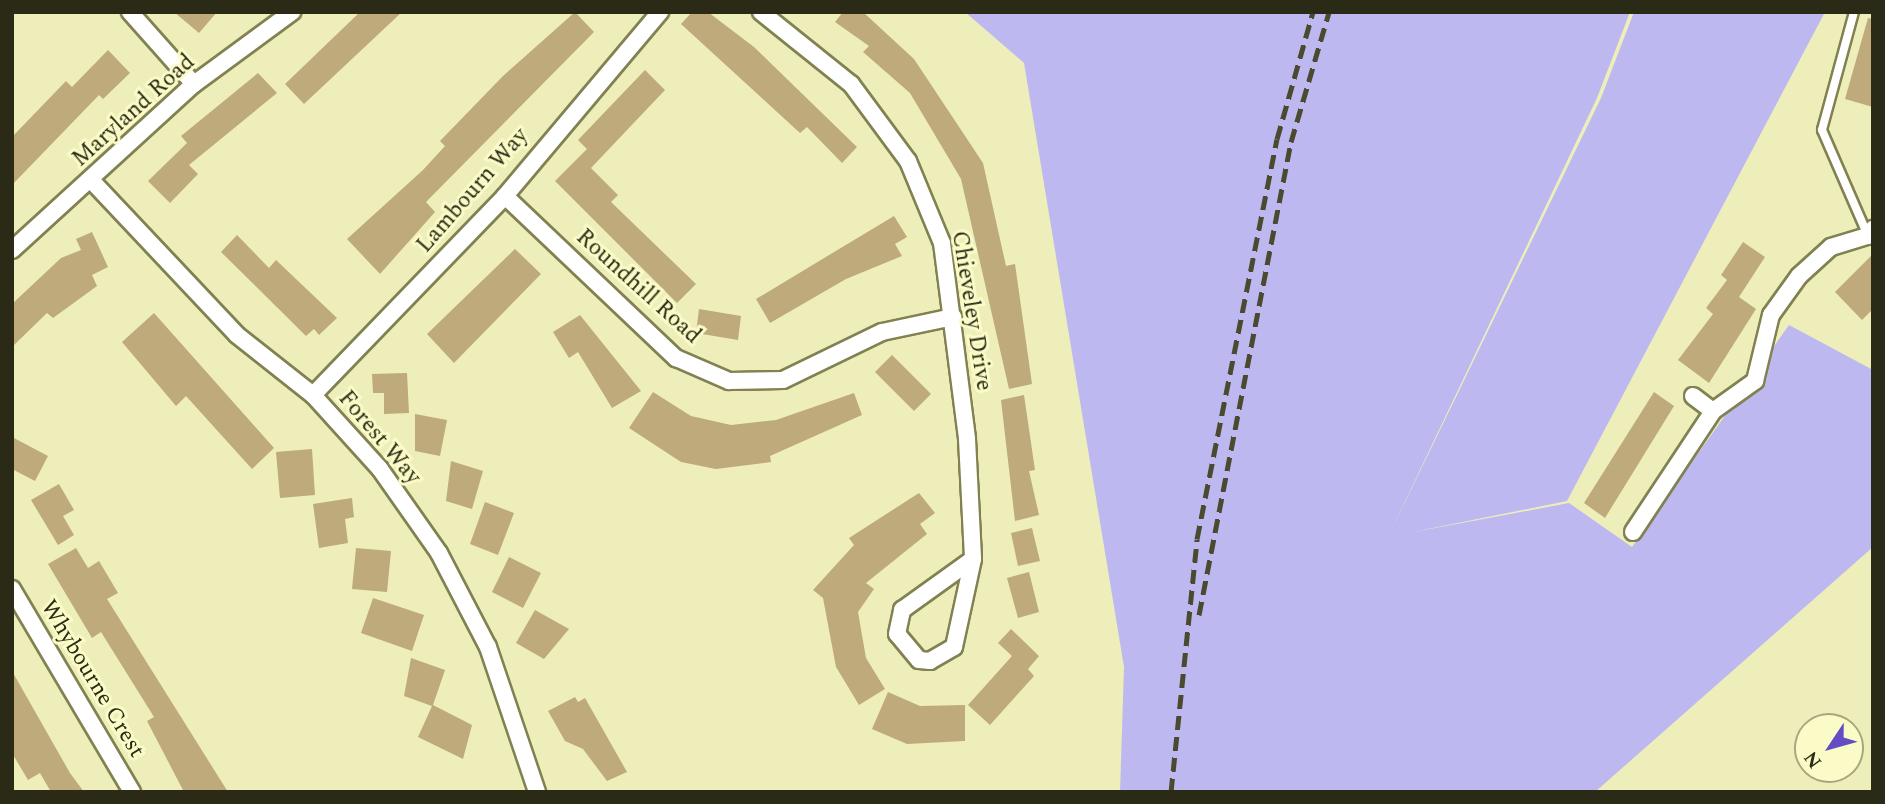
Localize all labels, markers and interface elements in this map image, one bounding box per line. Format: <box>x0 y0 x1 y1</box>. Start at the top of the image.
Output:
street label: Maryland Road <box>67 49 201 173</box>
street label: Lambourn Way <box>411 123 535 259</box>
street label: Roundhill Road <box>570 224 706 350</box>
street label: Chieveley Drive <box>945 229 997 393</box>
street label: Forest Way <box>332 385 426 491</box>
street label: Whybourne Crest <box>34 595 150 763</box>
north arrow <box>1794 713 1864 783</box>
text: N <box>1797 745 1830 774</box>

